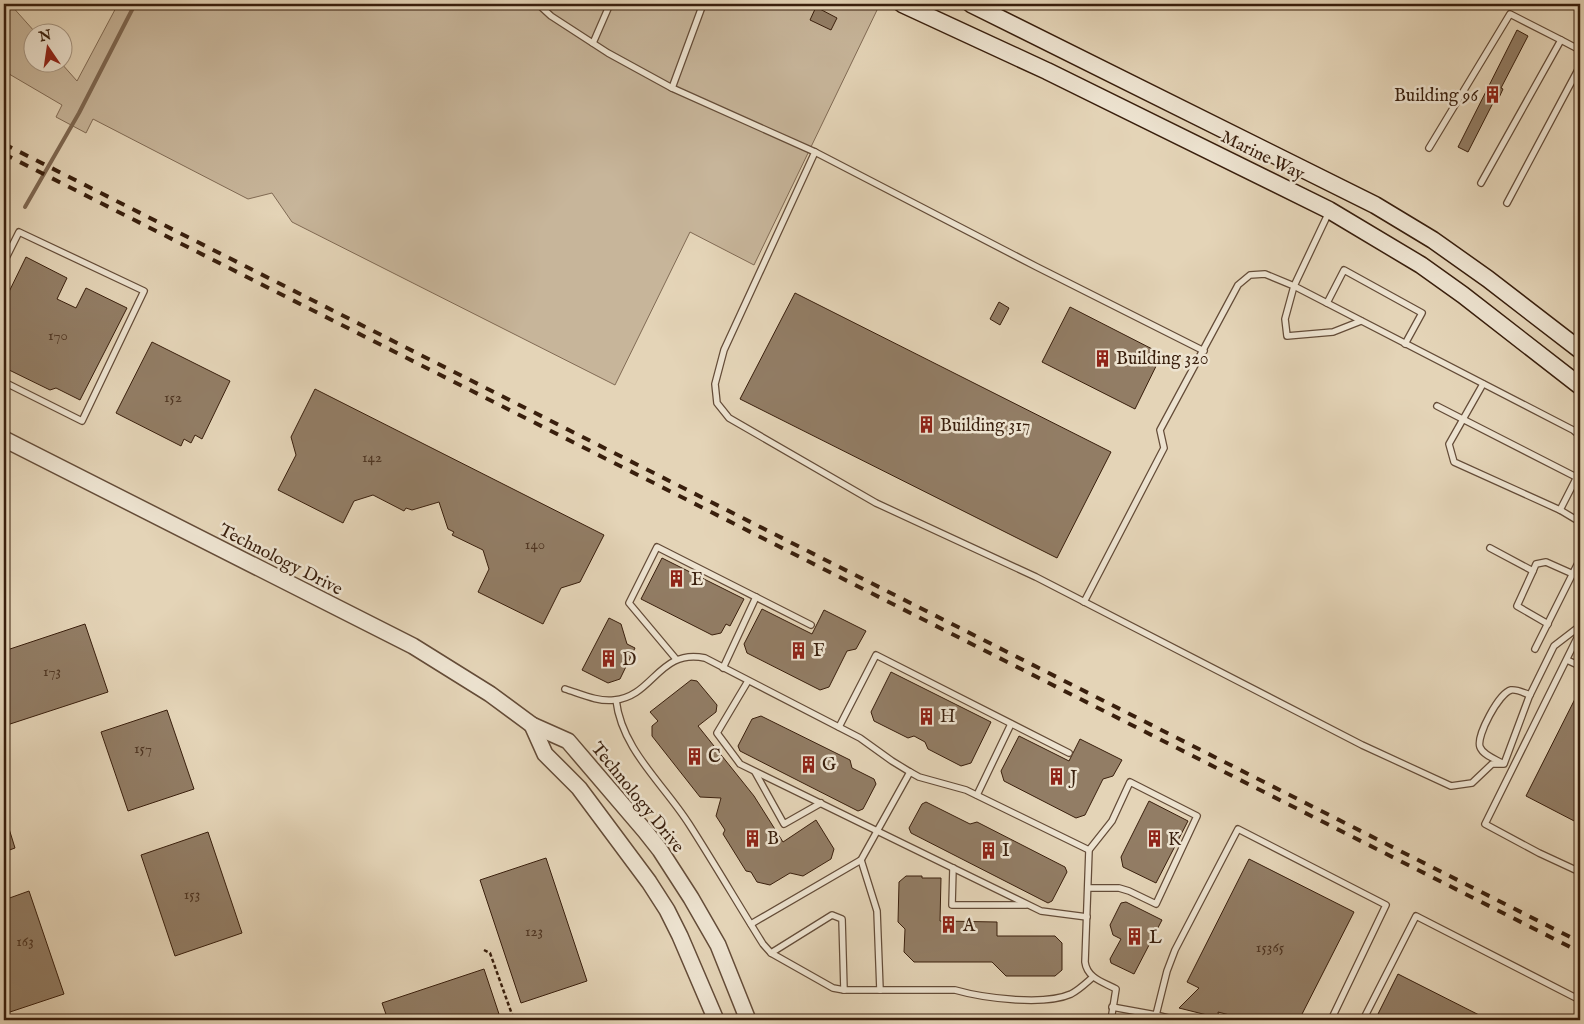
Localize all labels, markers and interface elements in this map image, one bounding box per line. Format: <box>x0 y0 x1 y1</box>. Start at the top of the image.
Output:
north arrow <box>22 22 72 72</box>
text: N <box>36 26 53 47</box>
place label: Building 96 <box>1394 85 1478 108</box>
building icon: Building 96 <box>1482 85 1502 105</box>
street label: Marine Way <box>1217 126 1308 187</box>
house number: 170 <box>48 326 68 345</box>
building icon: Building 320 <box>1092 348 1112 368</box>
place label: Building 320 <box>1116 348 1209 371</box>
house number: 152 <box>164 388 182 407</box>
building icon: Building 317 <box>916 415 936 435</box>
place label: Building 317 <box>940 415 1030 438</box>
house number: 142 <box>362 448 382 467</box>
street label: Technology Drive <box>215 519 346 601</box>
house number: 140 <box>525 535 545 554</box>
building icon: E <box>667 569 687 589</box>
place label: E <box>691 569 703 592</box>
building icon: F <box>789 640 809 660</box>
place label: F <box>813 640 825 663</box>
building icon: D <box>598 649 618 669</box>
place label: D <box>622 649 636 672</box>
house number: 173 <box>43 662 61 681</box>
building icon: H <box>916 706 936 726</box>
place label: H <box>940 706 955 729</box>
street label: Technology Drive <box>585 738 689 858</box>
house number: 157 <box>134 739 152 758</box>
building icon: C <box>684 746 704 766</box>
place label: C <box>708 746 721 769</box>
building icon: G <box>798 754 818 774</box>
place label: G <box>822 754 837 777</box>
building icon: J <box>1046 767 1066 787</box>
place label: J <box>1068 767 1078 790</box>
building icon: B <box>743 828 763 848</box>
place label: B <box>767 828 779 851</box>
building icon: K <box>1144 829 1164 849</box>
place label: K <box>1168 829 1182 852</box>
building icon: I <box>978 840 998 860</box>
place label: I <box>1002 840 1010 863</box>
house number: 153 <box>184 885 200 904</box>
building icon: A <box>939 915 959 935</box>
place label: A <box>962 915 976 938</box>
house number: 123 <box>525 922 543 941</box>
building icon: L <box>1125 927 1145 947</box>
place label: L <box>1149 927 1162 950</box>
house number: 163 <box>16 932 34 951</box>
house number: 15365 <box>1256 938 1285 957</box>

